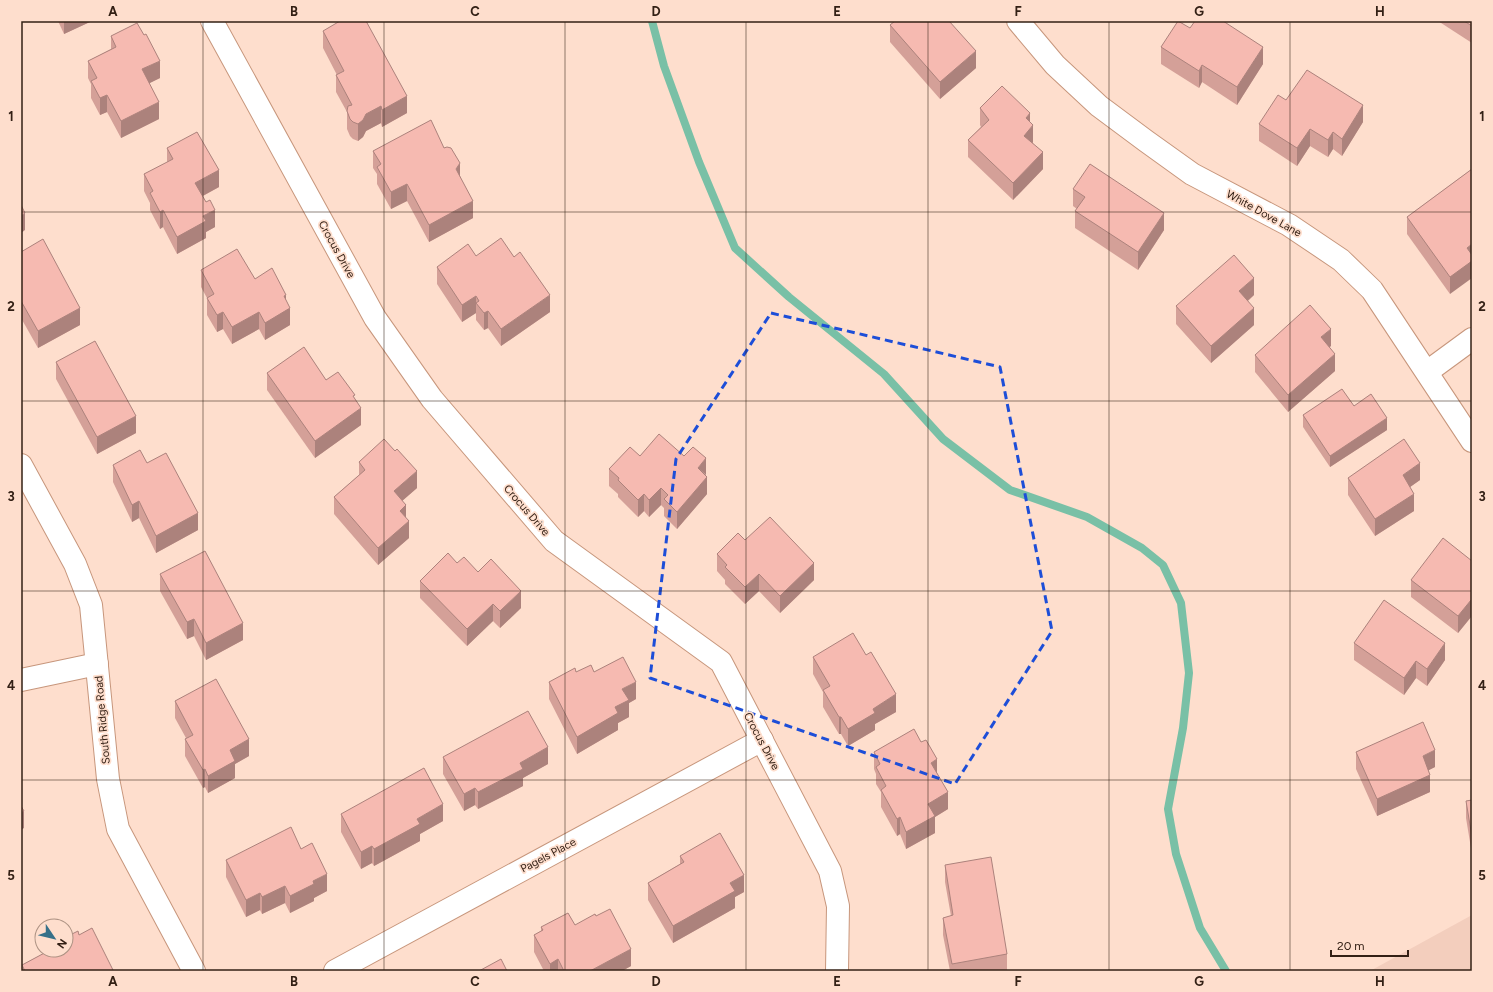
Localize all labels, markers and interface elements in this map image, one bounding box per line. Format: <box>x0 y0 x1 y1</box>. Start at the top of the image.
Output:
text: A <box>108 4 118 19</box>
text: B <box>290 4 298 19</box>
text: C <box>470 4 480 19</box>
text: D <box>651 4 661 19</box>
text: E <box>833 4 841 19</box>
text: F <box>1014 4 1022 19</box>
text: G <box>1194 4 1204 19</box>
text: H <box>1375 4 1385 19</box>
text: 1 <box>8 109 14 124</box>
text: 1 <box>1479 109 1485 124</box>
street label: White Dove Lane <box>1224 187 1304 239</box>
street label: Crocus Drive <box>316 218 358 280</box>
text: 2 <box>7 299 15 314</box>
text: 2 <box>1478 299 1486 314</box>
street label: Crocus Drive <box>501 482 552 539</box>
text: 3 <box>7 489 15 504</box>
text: 3 <box>1478 489 1486 504</box>
street label: South Ridge Road <box>92 675 113 765</box>
text: 4 <box>7 678 15 693</box>
text: 4 <box>1478 678 1486 693</box>
street label: Crocus Drive <box>741 710 782 772</box>
street label: Pagels Place <box>518 835 578 875</box>
text: 5 <box>7 868 15 883</box>
text: 5 <box>1478 868 1486 883</box>
north arrow <box>34 918 74 958</box>
scale bar <box>1331 932 1408 958</box>
text: N <box>54 936 70 951</box>
text: 20 m <box>1337 939 1365 953</box>
text: A <box>108 974 118 989</box>
text: B <box>290 974 298 989</box>
text: C <box>470 974 480 989</box>
text: D <box>651 974 661 989</box>
text: E <box>833 974 841 989</box>
text: F <box>1014 974 1022 989</box>
text: G <box>1194 974 1204 989</box>
text: H <box>1375 974 1385 989</box>

